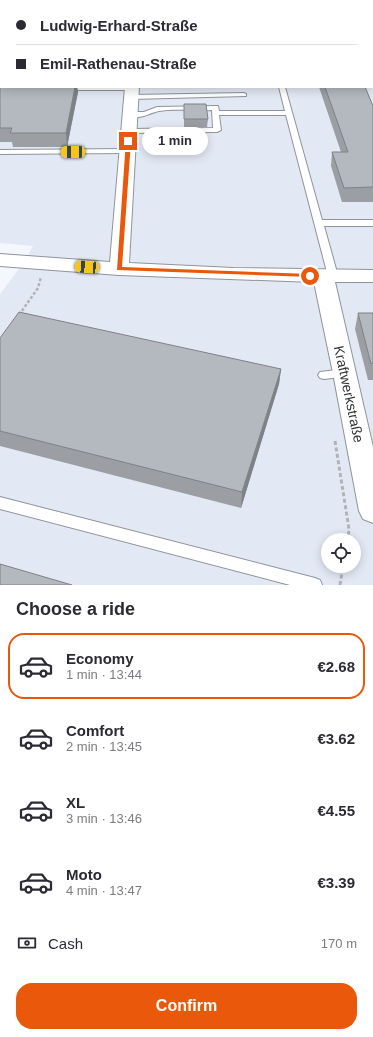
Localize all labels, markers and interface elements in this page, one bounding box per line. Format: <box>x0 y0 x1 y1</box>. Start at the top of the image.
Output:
text: Ludwig-Erhard-Straße <box>40 17 198 34</box>
text: Emil-Rathenau-Straße <box>40 55 197 72</box>
callout: 1 min <box>142 127 208 155</box>
route end <box>119 132 137 150</box>
text: 1 min <box>158 133 192 148</box>
car <box>61 146 85 158</box>
car <box>75 260 99 274</box>
route start <box>301 267 319 285</box>
street label: Kraftwerkstraße <box>331 344 367 444</box>
map controls <box>321 533 361 573</box>
button: locate <box>321 533 361 573</box>
text: Choose a ride <box>16 599 135 619</box>
icon: car <box>18 648 54 684</box>
text: Economy <box>66 650 134 667</box>
text: €2.68 <box>317 658 355 675</box>
text: 1 min · 13:44 <box>66 667 142 682</box>
icon: car <box>18 720 54 756</box>
text: Comfort <box>66 722 124 739</box>
text: €3.62 <box>317 730 355 747</box>
text: 2 min · 13:45 <box>66 739 142 754</box>
icon: car <box>18 792 54 828</box>
text: XL <box>66 794 85 811</box>
text: €4.55 <box>317 802 355 819</box>
text: 3 min · 13:46 <box>66 811 142 826</box>
icon: car <box>18 864 54 900</box>
text: Moto <box>66 866 102 883</box>
text: €3.39 <box>317 874 355 891</box>
text: 4 min · 13:47 <box>66 883 142 898</box>
icon: cash <box>16 932 38 954</box>
text: Cash <box>48 935 83 952</box>
text: 170 m <box>321 936 357 951</box>
button: Confirm <box>16 983 357 1029</box>

